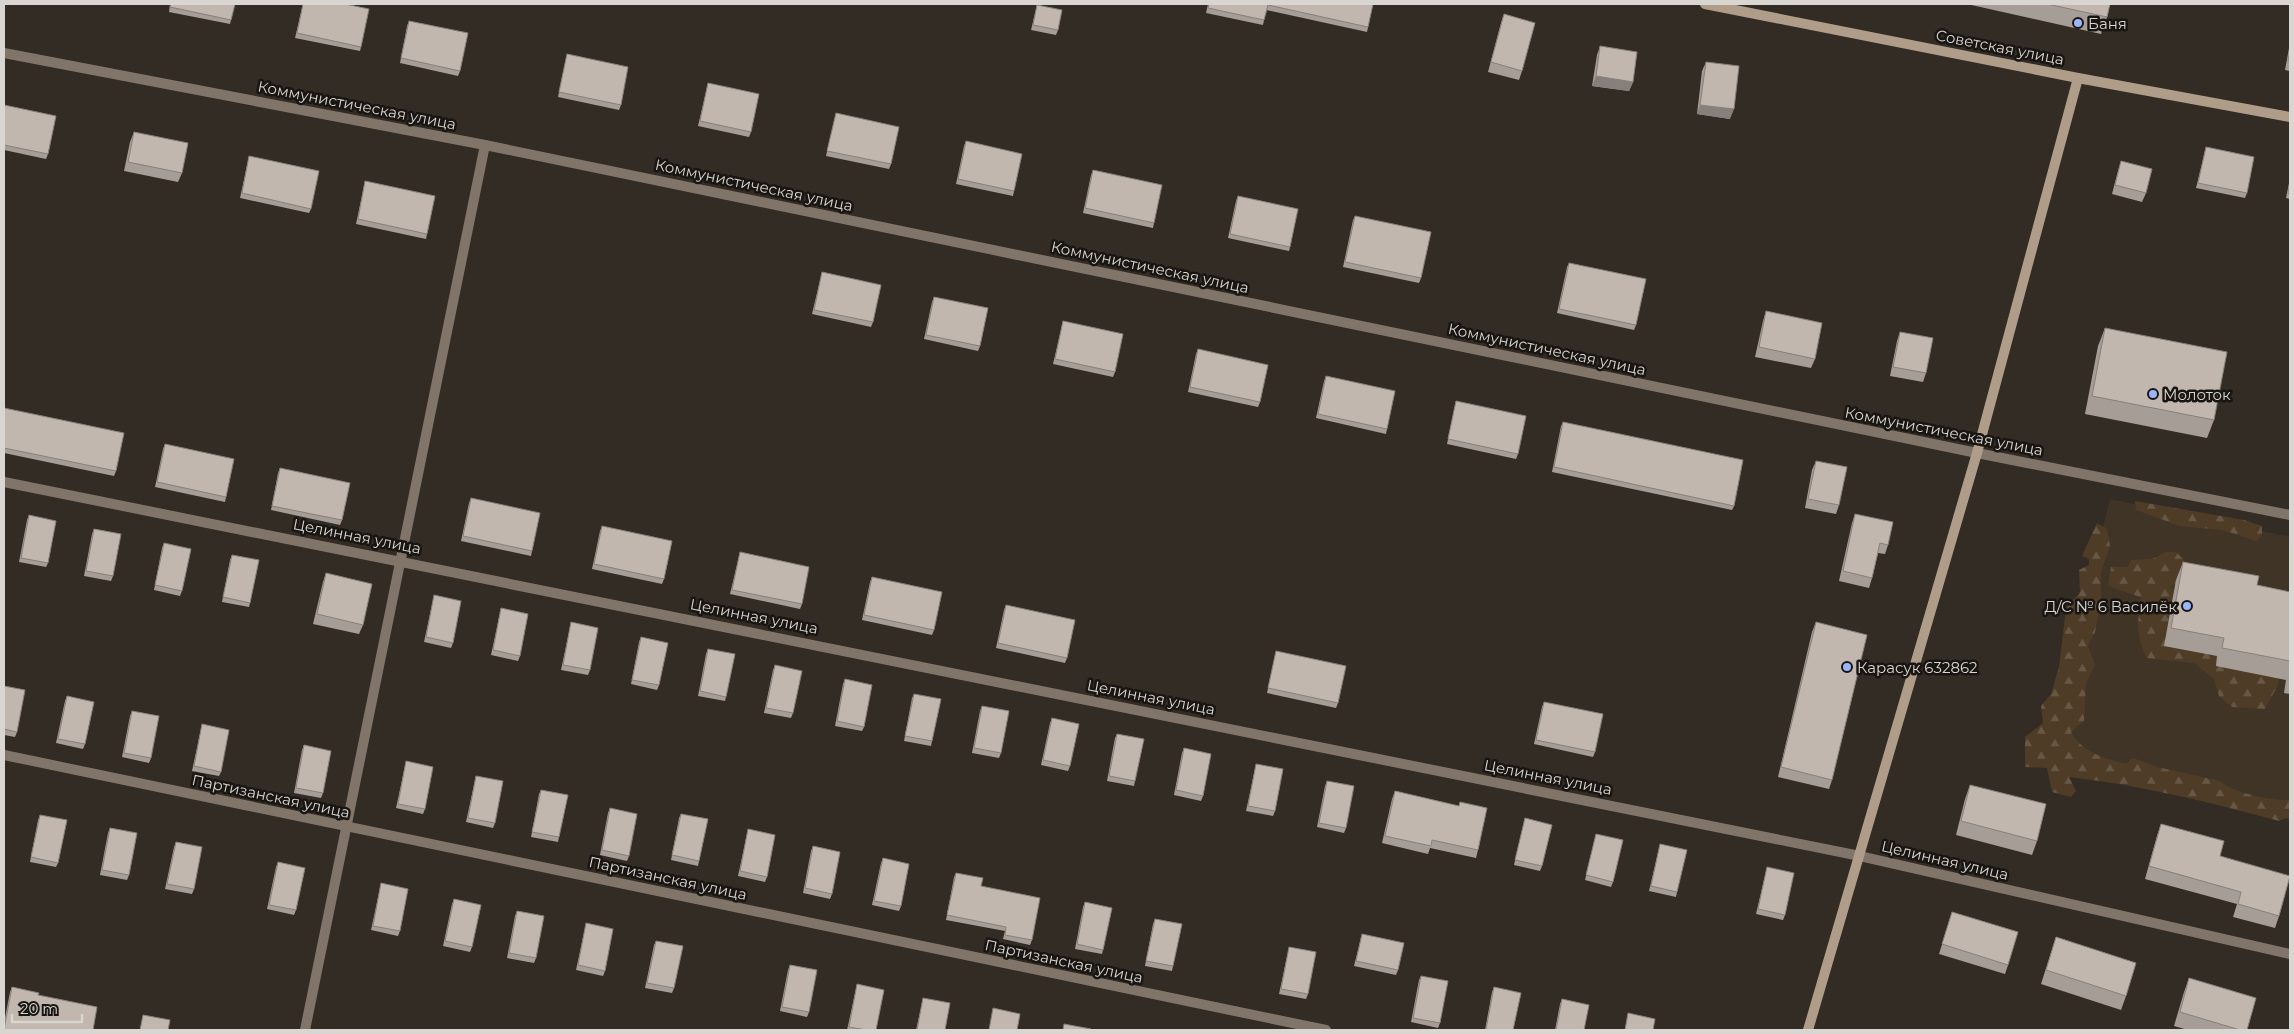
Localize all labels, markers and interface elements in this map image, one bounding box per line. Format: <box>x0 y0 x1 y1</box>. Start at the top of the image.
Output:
place label: Баня <box>2088 14 2127 33</box>
marker: Баня <box>2072 17 2084 29</box>
street label: Советская улица <box>1934 25 2066 69</box>
street label: Коммунистическая улица <box>256 76 458 134</box>
street label: Коммунистическая улица <box>653 155 855 215</box>
street label: Коммунистическая улица <box>1049 237 1251 297</box>
street label: Коммунистическая улица <box>1446 319 1648 379</box>
place label: Молоток <box>2163 385 2231 404</box>
marker: Молоток <box>2147 388 2159 400</box>
street label: Коммунистическая улица <box>1843 402 2045 460</box>
street label: Целинная улица <box>291 514 423 558</box>
street label: Целинная улица <box>688 594 820 638</box>
place label: Д/С № 6 Василёк <box>2044 597 2177 616</box>
marker: Д/С № 6 Василёк <box>2181 600 2193 612</box>
place label: Карасук 632862 <box>1857 658 1978 677</box>
marker: Карасук 632862 <box>1841 661 1853 673</box>
street label: Целинная улица <box>1085 675 1217 719</box>
street label: Целинная улица <box>1482 755 1614 799</box>
street label: Партизанская улица <box>190 770 352 822</box>
street label: Целинная улица <box>1880 836 2010 884</box>
street label: Партизанская улица <box>587 852 749 904</box>
street label: Партизанская улица <box>983 935 1145 987</box>
scale bar <box>12 992 82 1024</box>
text: 20 m <box>20 999 58 1018</box>

